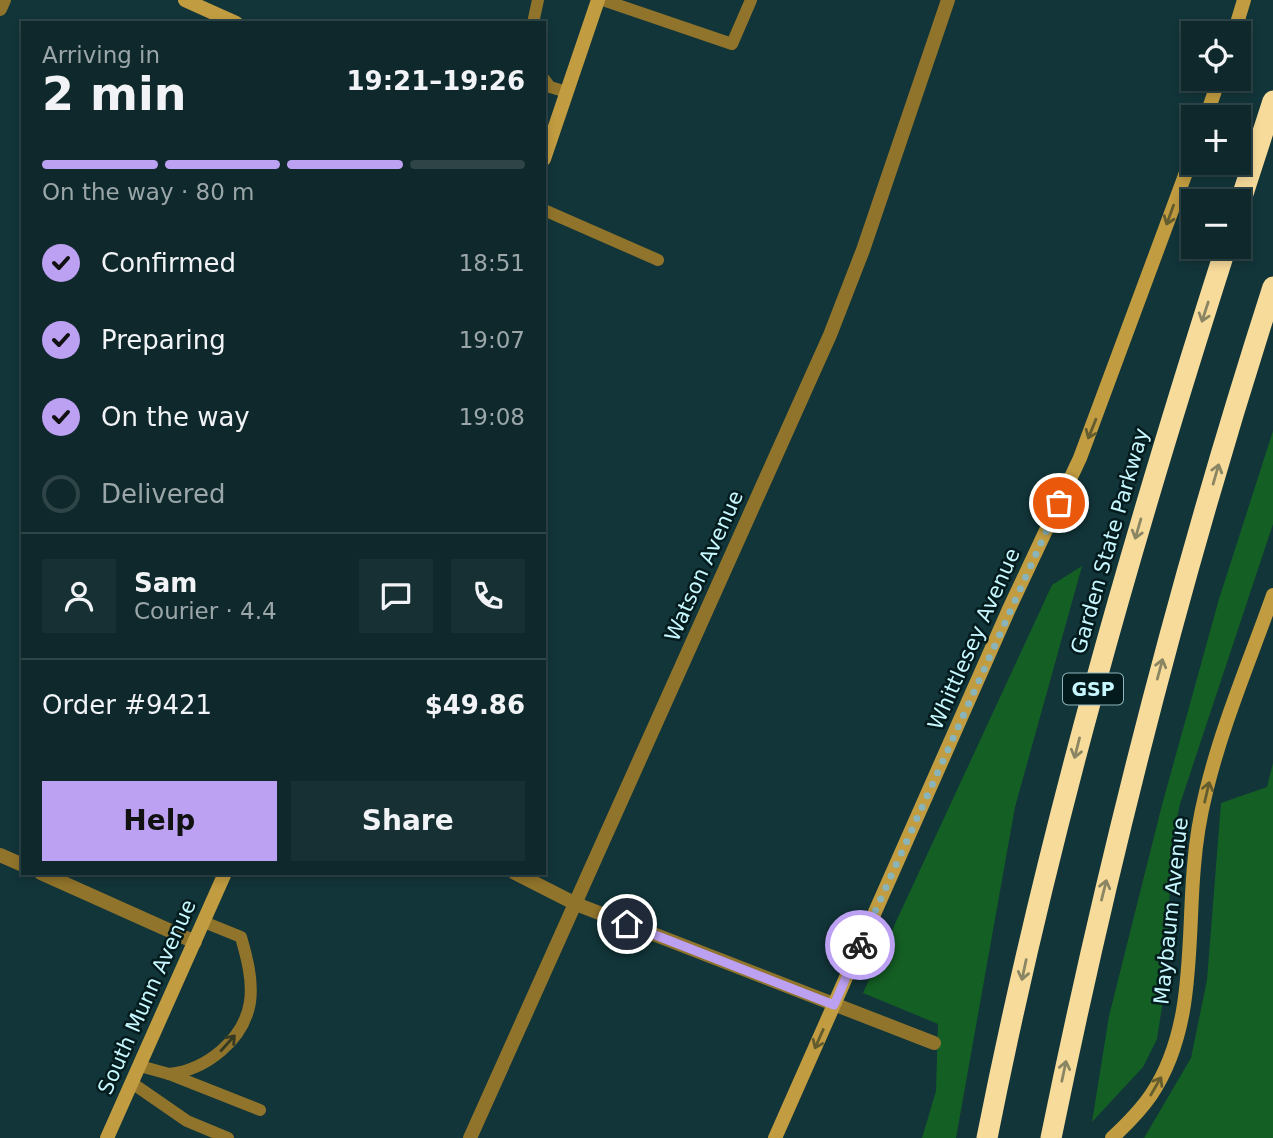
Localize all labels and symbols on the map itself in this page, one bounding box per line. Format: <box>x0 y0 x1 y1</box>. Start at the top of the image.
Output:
one-way arrow <box>1163 203 1175 225</box>
one-way arrow <box>1197 300 1210 322</box>
one-way arrow <box>1085 417 1098 439</box>
street label: Garden State Parkway <box>1066 425 1154 657</box>
one-way arrow <box>1210 463 1223 485</box>
pin <box>1029 473 1089 533</box>
street label: Watson Avenue <box>660 487 748 645</box>
one-way arrow <box>1131 518 1144 540</box>
street label: Whittlesey Avenue <box>923 545 1025 733</box>
one-way arrow <box>1154 658 1167 681</box>
road number: GSP <box>1063 674 1123 704</box>
one-way arrow <box>1070 737 1083 759</box>
one-way arrow <box>1200 781 1214 804</box>
street label: Maybaum Avenue <box>1149 816 1193 1006</box>
one-way arrow <box>1098 879 1111 902</box>
pin <box>597 894 657 954</box>
street label: South Munn Avenue <box>93 896 201 1098</box>
courier <box>825 910 895 980</box>
one-way arrow <box>1016 958 1030 981</box>
one-way arrow <box>812 1027 825 1049</box>
one-way arrow <box>220 1034 236 1052</box>
one-way arrow <box>1058 1060 1072 1083</box>
one-way arrow <box>1149 1077 1163 1097</box>

